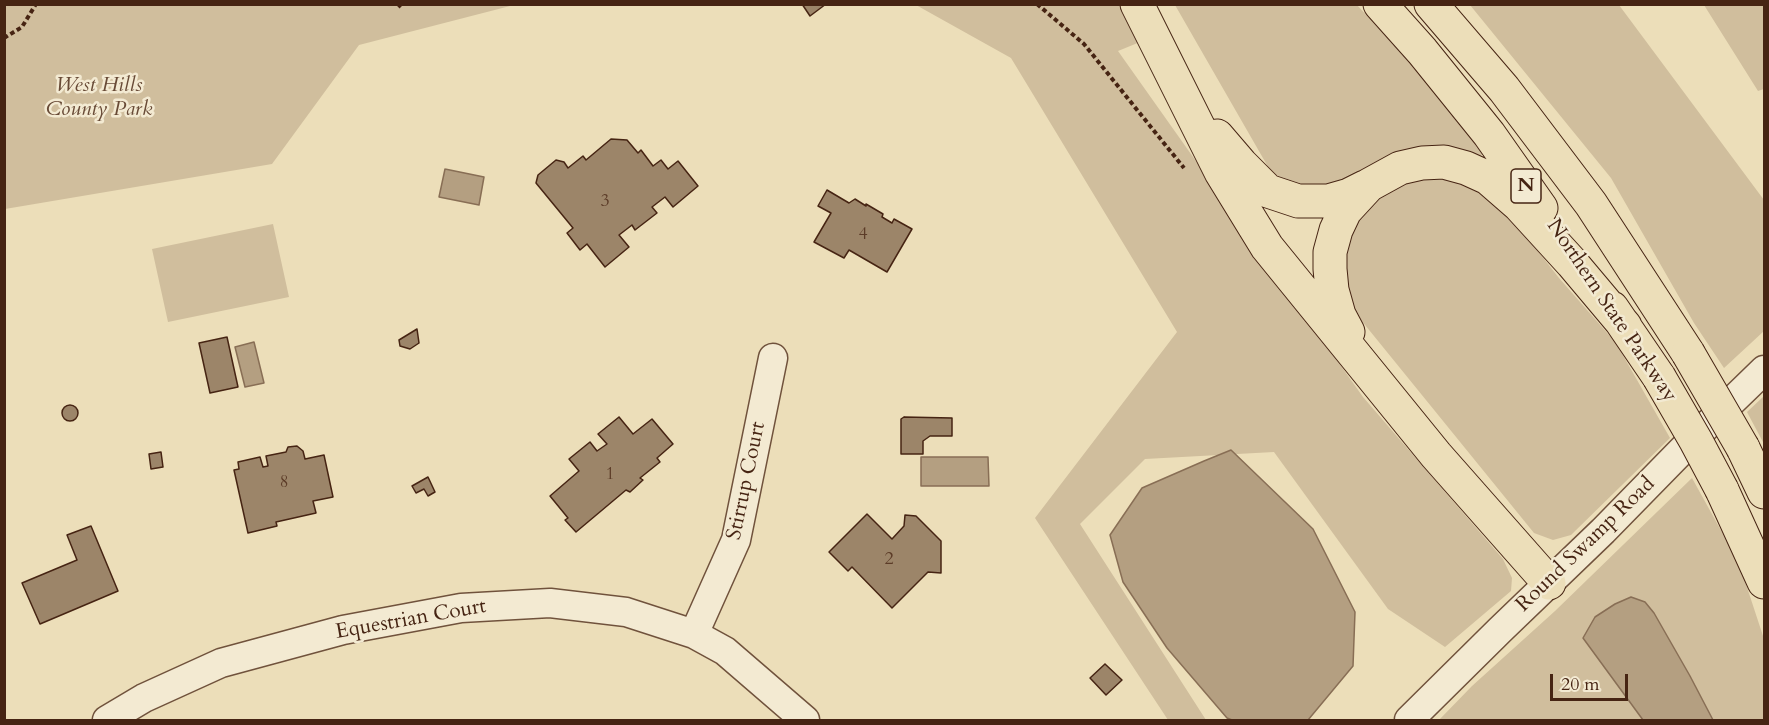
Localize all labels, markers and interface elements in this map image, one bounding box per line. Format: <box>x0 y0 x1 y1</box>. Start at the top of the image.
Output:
park label: West Hills County Park <box>46 73 152 123</box>
road number: N <box>1511 169 1541 203</box>
house number: 3 <box>600 191 610 213</box>
street label: Northern State Parkway <box>1540 215 1682 407</box>
house number: 4 <box>858 224 868 246</box>
street label: Stirrup Court <box>722 420 772 542</box>
house number: 1 <box>605 464 615 486</box>
house number: 8 <box>279 472 289 494</box>
street label: Round Swamp Road <box>1511 472 1661 618</box>
house number: 2 <box>884 549 894 571</box>
street label: Equestrian Court <box>334 594 488 646</box>
scale bar <box>1553 662 1631 700</box>
text: 20 m <box>1561 672 1600 697</box>

